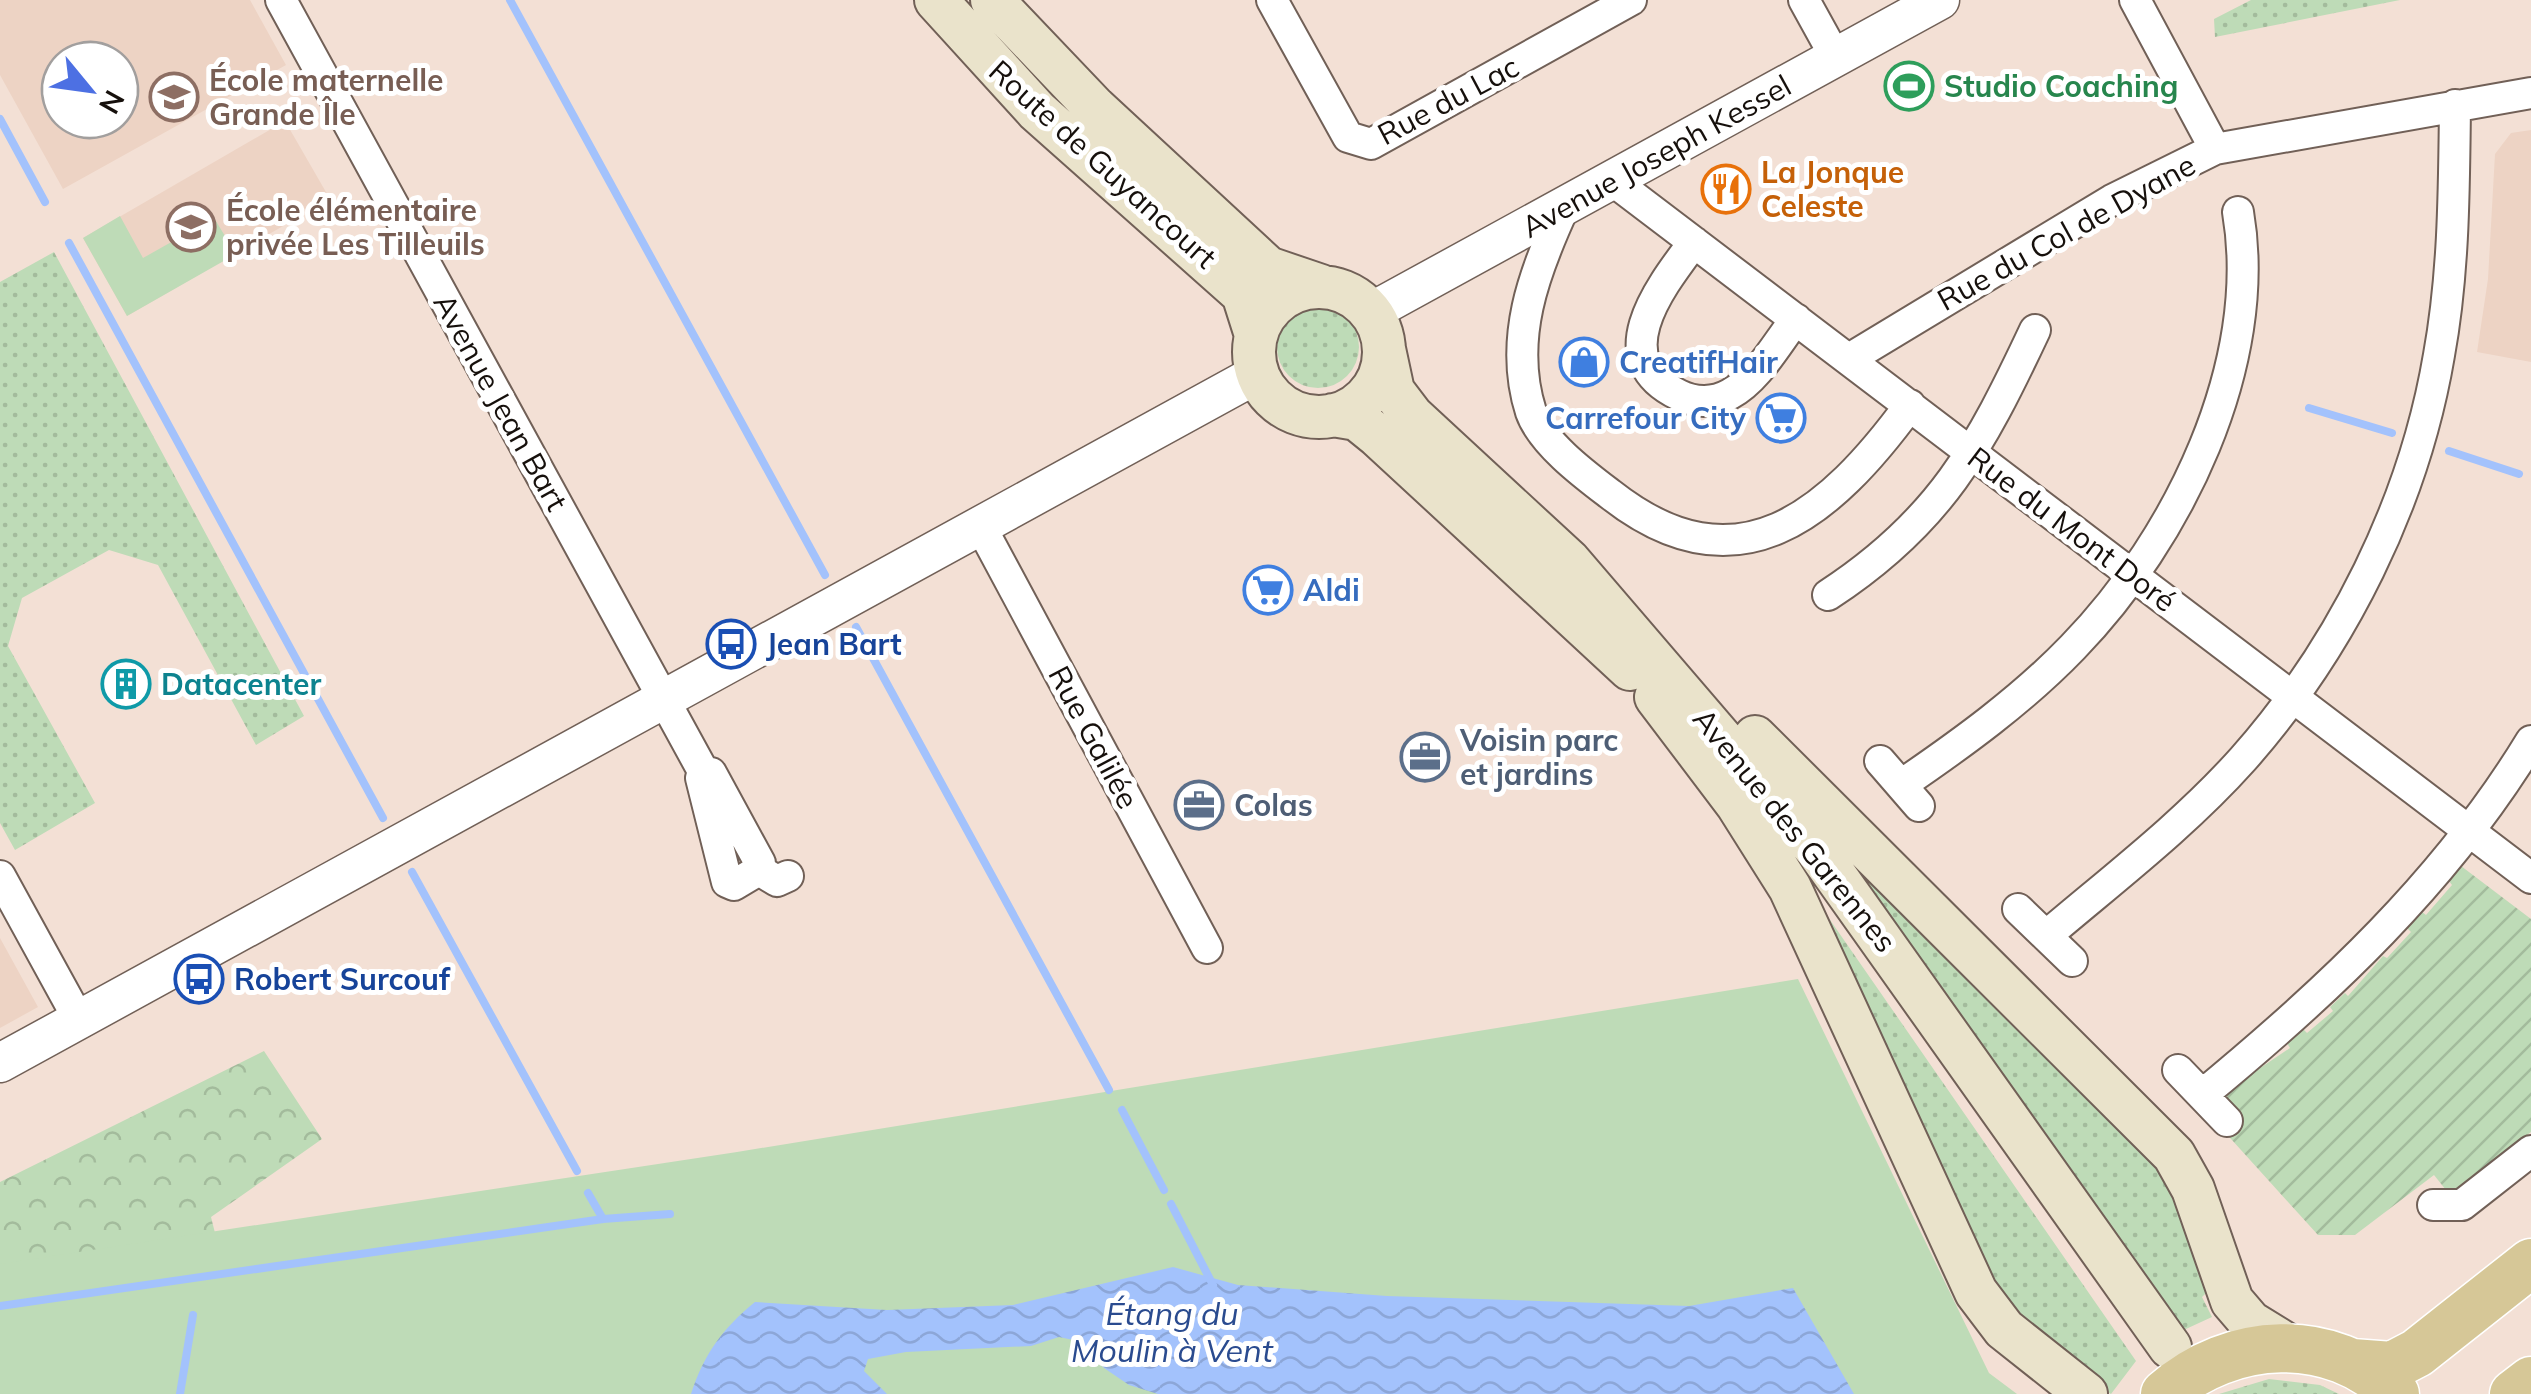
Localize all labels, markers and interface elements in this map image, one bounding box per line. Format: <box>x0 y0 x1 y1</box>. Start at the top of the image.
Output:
north arrow <box>40 40 140 140</box>
street label: Rue du Lac <box>1371 47 1525 153</box>
street label: Route de Guyancourt <box>981 52 1225 276</box>
sports icon: Studio Coaching <box>1883 60 1935 112</box>
place label: École maternelle Grande Île <box>209 61 443 133</box>
street label: Avenue Joseph Kessel <box>1515 66 1797 246</box>
place label: Studio Coaching <box>1944 67 2179 105</box>
school or university icon: École maternelle Grande Île <box>148 71 200 123</box>
text: N <box>92 85 133 120</box>
street label: Rue du Col de Dyane <box>1930 145 2202 319</box>
place label: La Jonque Celeste <box>1761 153 1904 225</box>
restaurant icon: La Jonque Celeste <box>1700 163 1752 215</box>
place label: École élémentaire privée Les Tilleuils <box>226 191 485 263</box>
school or university icon: École élémentaire privée Les Tilleuils <box>165 201 217 253</box>
street label: Avenue Jean Bart <box>426 287 576 517</box>
shop icon: CreatifHair <box>1558 336 1610 388</box>
place label: CreatifHair <box>1619 343 1778 381</box>
supermarket icon: Carrefour City <box>1755 392 1807 444</box>
place label: Carrefour City <box>1545 399 1747 437</box>
street label: Rue du Mont Doré <box>1960 438 2184 620</box>
supermarket icon: Aldi <box>1242 564 1294 616</box>
place label: Aldi <box>1303 571 1360 609</box>
bus stop icon: Jean Bart <box>705 618 757 670</box>
place label: Jean Bart <box>766 625 902 663</box>
building icon: Datacenter <box>100 658 152 710</box>
street label: Rue Galilée <box>1041 659 1147 815</box>
place label: Datacenter <box>161 665 321 703</box>
street label: Avenue des Garennes <box>1685 700 1905 960</box>
place label: Voisin parc et jardins <box>1459 721 1618 793</box>
office icon: Voisin parc et jardins <box>1399 731 1451 783</box>
office icon: Colas <box>1173 779 1225 831</box>
place label: Colas <box>1234 786 1313 824</box>
bus stop icon: Robert Surcouf <box>173 953 225 1005</box>
place label: Robert Surcouf <box>234 960 451 998</box>
water label: Étang du Moulin à Vent <box>1071 1293 1274 1370</box>

